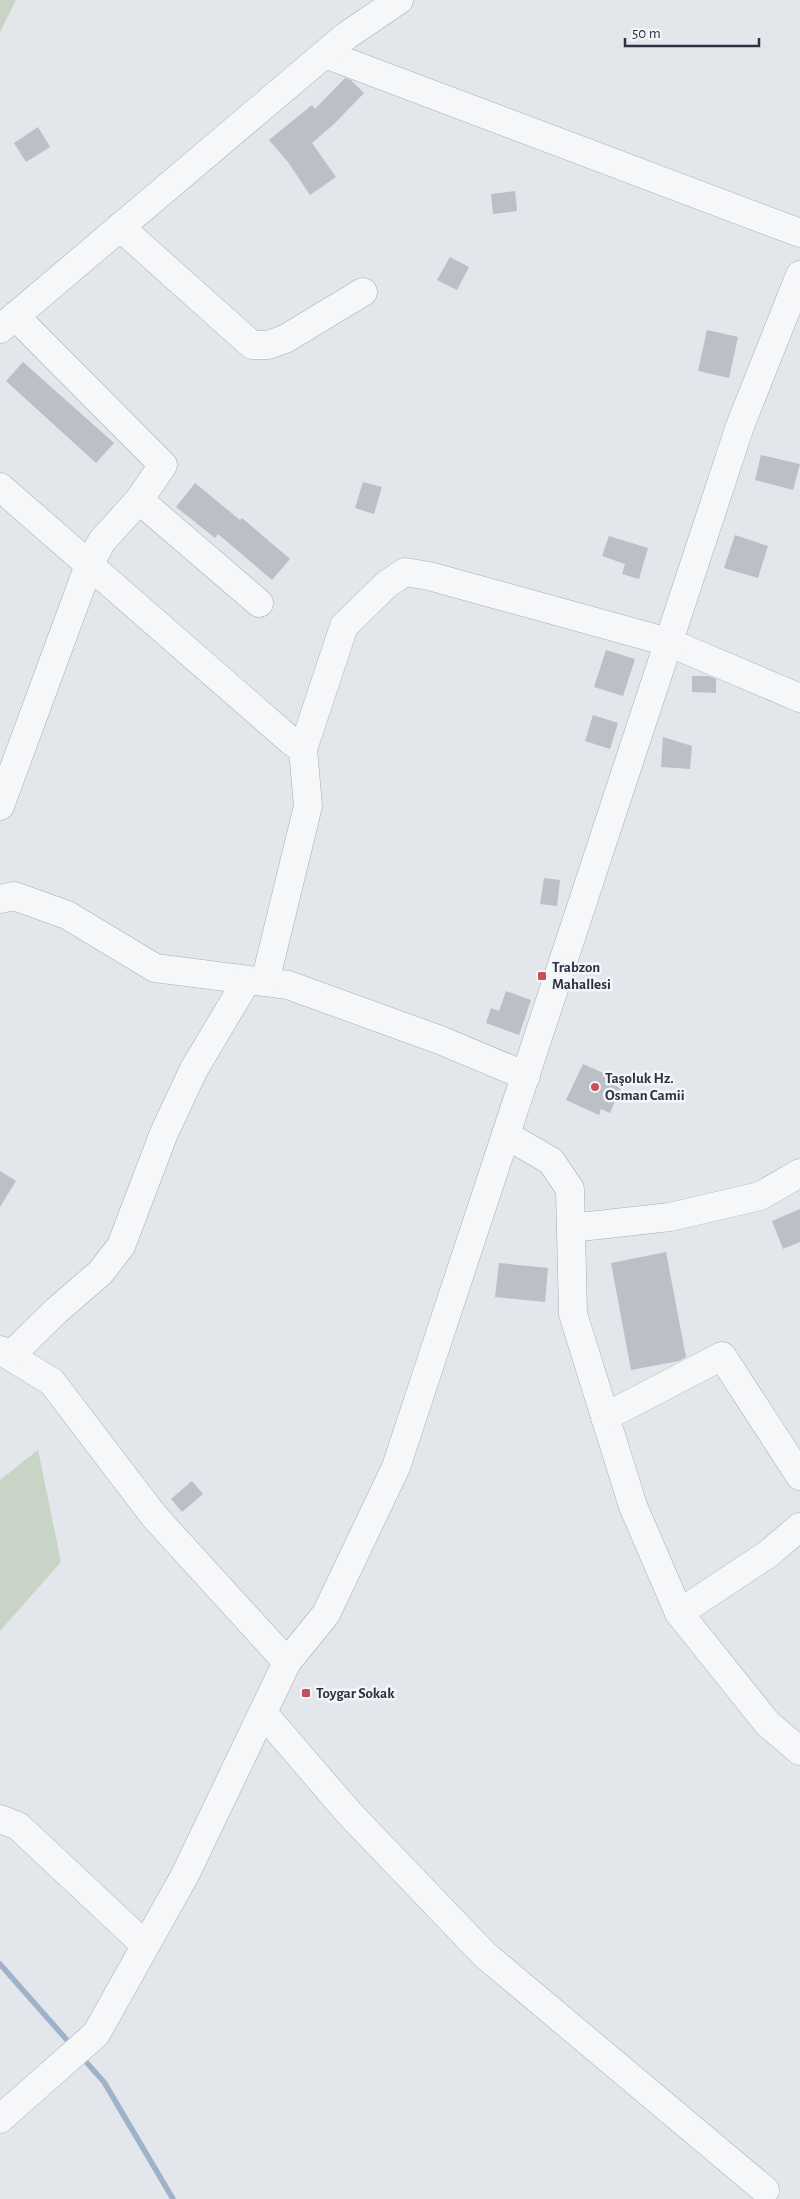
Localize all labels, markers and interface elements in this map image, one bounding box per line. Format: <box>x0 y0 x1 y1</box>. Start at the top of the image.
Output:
scale bar <box>625 15 759 47</box>
text: 50 m <box>632 26 661 41</box>
place label: Trabzon Mahallesi <box>552 960 611 992</box>
marker: Trabzon Mahallesi <box>536 970 548 982</box>
place label: Taşoluk Hz. Osman Camii <box>605 1071 685 1103</box>
marker: Taşoluk Hz. Osman Camii <box>589 1081 601 1093</box>
place label: Toygar Sokak <box>316 1686 395 1701</box>
marker: Toygar Sokak <box>300 1687 312 1699</box>

